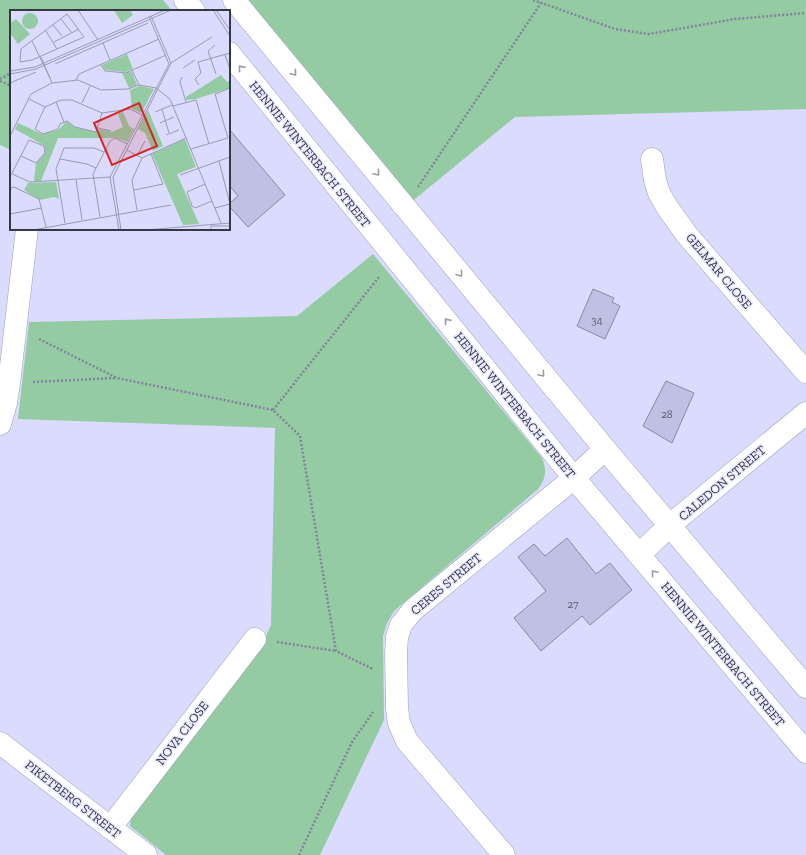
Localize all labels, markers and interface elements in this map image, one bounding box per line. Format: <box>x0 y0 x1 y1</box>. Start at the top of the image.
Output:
inset map <box>10 10 230 230</box>
one-way arrow <box>239 66 246 73</box>
one-way arrow <box>290 69 297 76</box>
street label: HENNIE WINTERBACH STREET <box>246 78 374 230</box>
one-way arrow <box>372 169 379 176</box>
street label: GELMAR CLOSE <box>683 230 755 312</box>
one-way arrow <box>455 269 462 276</box>
house number: 34 <box>591 314 603 327</box>
one-way arrow <box>444 319 451 326</box>
street label: HENNIE WINTERBACH STREET <box>451 329 579 481</box>
one-way arrow <box>538 369 545 377</box>
house number: 28 <box>661 408 673 421</box>
street label: CALEDON STREET <box>675 442 769 524</box>
street label: CERES STREET <box>407 550 485 618</box>
one-way arrow <box>652 570 659 577</box>
street label: HENNIE WINTERBACH STREET <box>658 579 788 729</box>
house number: 27 <box>568 598 578 611</box>
street label: NOVA CLOSE <box>153 698 212 768</box>
street label: PIKETBERG STREET <box>22 757 124 841</box>

